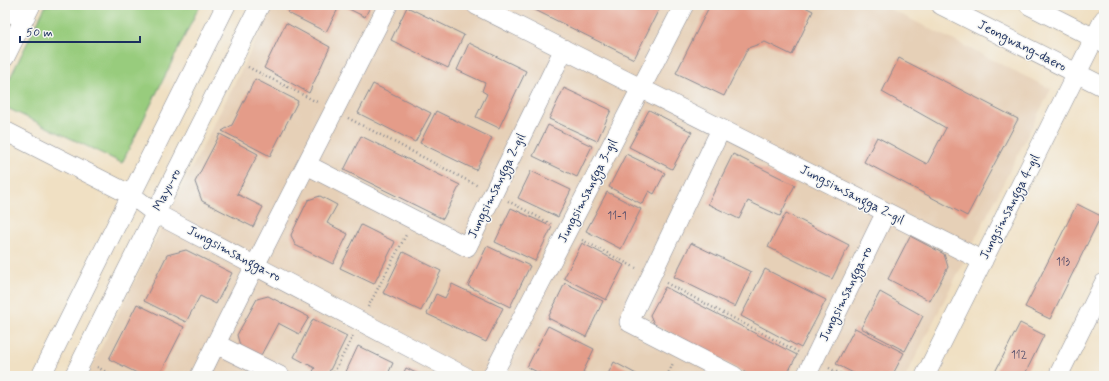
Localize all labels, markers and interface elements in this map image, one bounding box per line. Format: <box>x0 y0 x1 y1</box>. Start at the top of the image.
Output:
street label: Jeongwang-daero <box>974 16 1069 77</box>
scale bar <box>20 18 140 44</box>
text: 50 m <box>26 25 53 41</box>
street label: Jungsimsangga 2-gil <box>464 131 532 242</box>
street label: Jungsimsangga 3-gil <box>554 136 623 247</box>
street label: Jungsimsangga 4-gil <box>976 151 1046 264</box>
street label: Jungsimsangga 2-gil <box>796 161 907 230</box>
street label: Mayu-ro <box>149 166 185 214</box>
house number: 11-1 <box>607 209 627 223</box>
street label: Jungsimsangga-ro <box>183 222 284 288</box>
street label: Jungsimsangga-ro <box>816 244 878 345</box>
house number: 113 <box>1056 255 1071 269</box>
house number: 112 <box>1011 348 1028 362</box>

